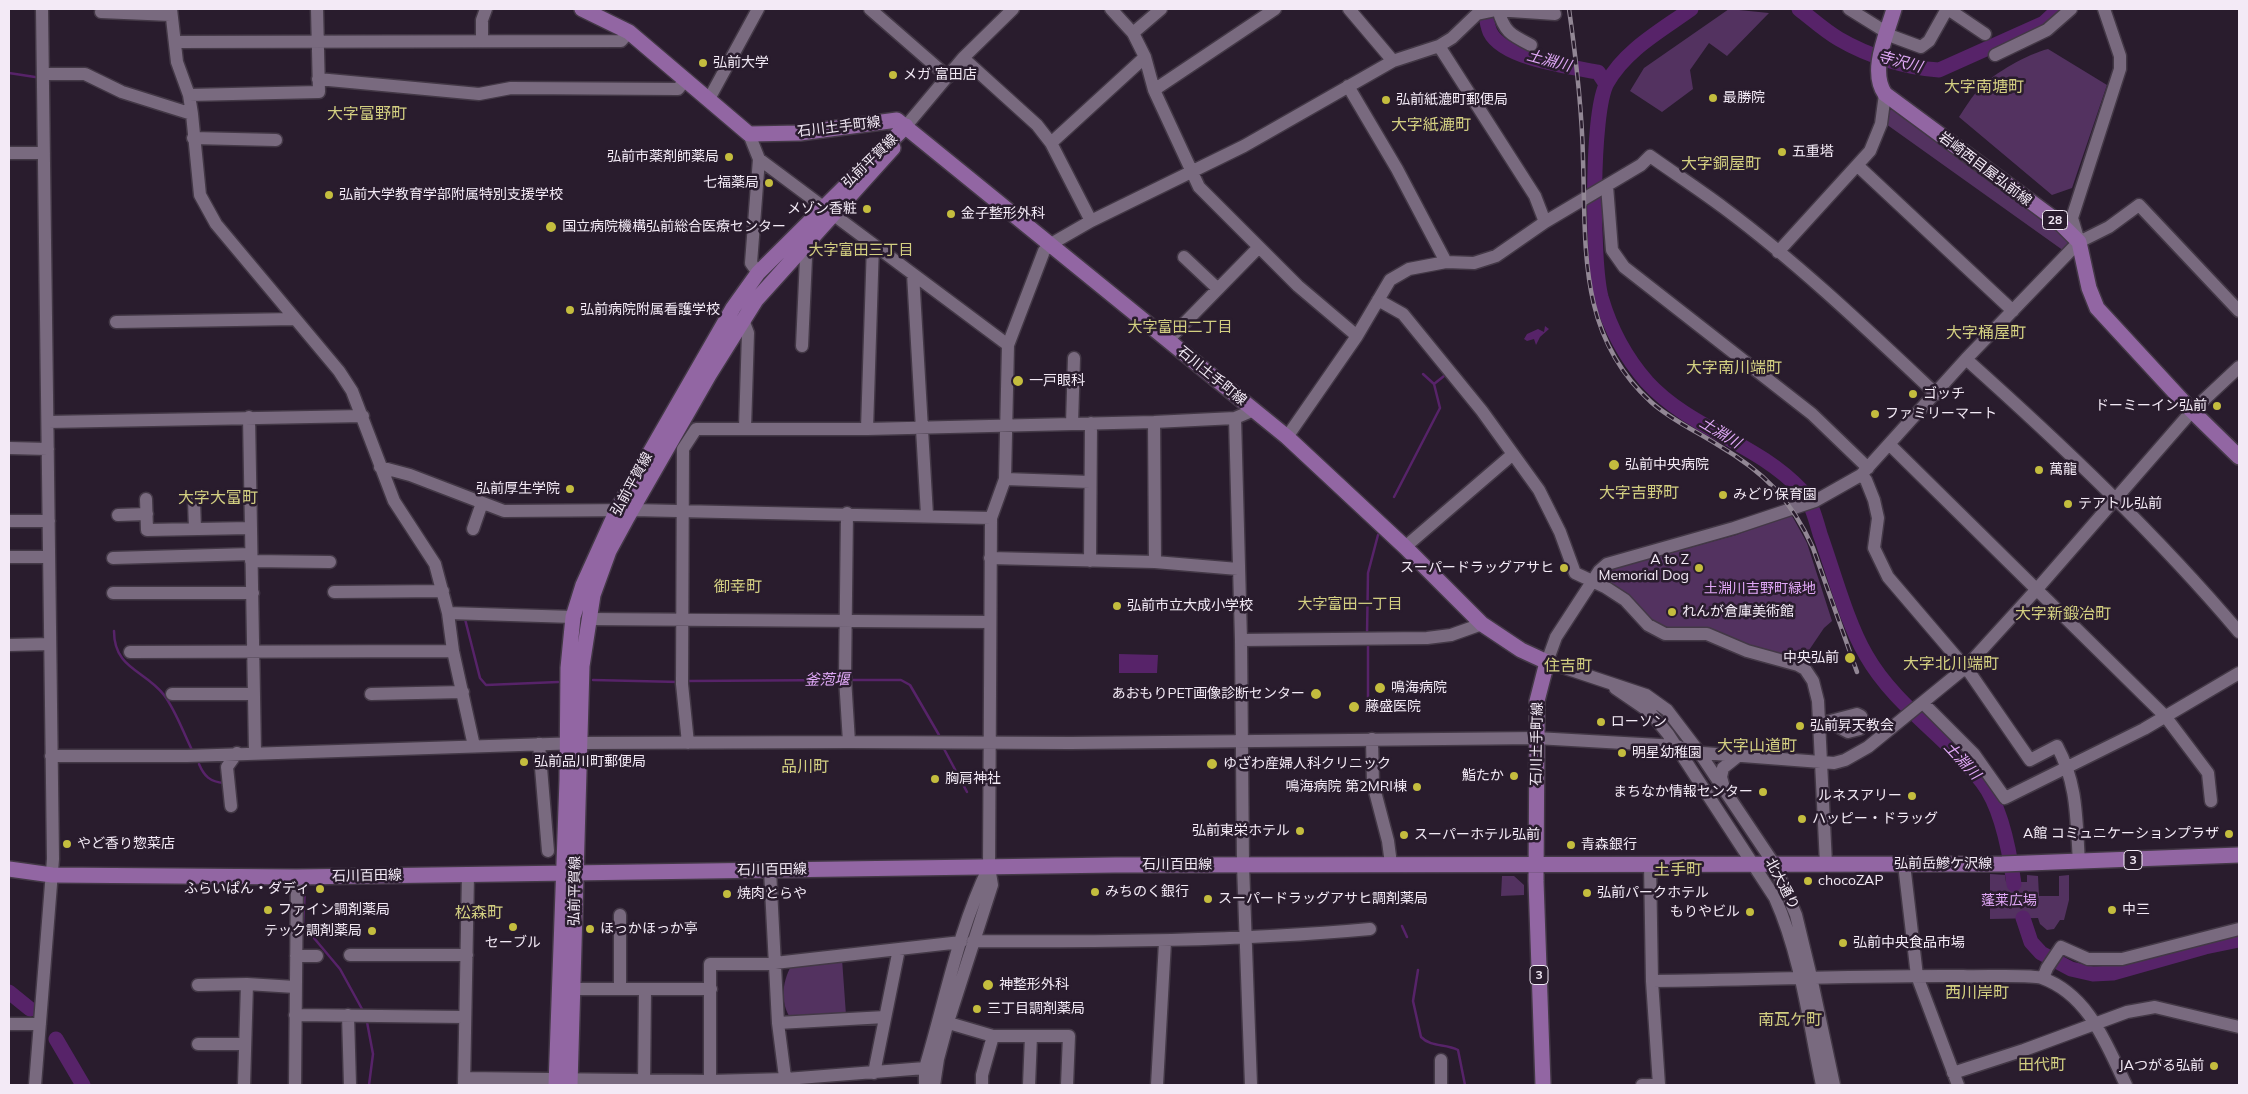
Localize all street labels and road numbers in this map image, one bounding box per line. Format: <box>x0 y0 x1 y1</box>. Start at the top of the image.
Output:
street label: 石川土手町線 <box>796 114 882 140</box>
street label: 岩崎西目屋弘前線 <box>1935 129 2035 209</box>
street label: 弘前平賀線 <box>839 131 901 191</box>
road number: 28 <box>2042 210 2068 230</box>
street label: 石川土手町線 <box>1174 343 1250 409</box>
street label: 弘前平賀線 <box>608 449 656 519</box>
street label: 石川土手町線 <box>1528 702 1546 786</box>
road number: 3 <box>2124 850 2142 870</box>
street label: 北大通り <box>1761 855 1803 913</box>
street label: 弘前平賀線 <box>566 856 584 926</box>
street label: 弘前岳鰺ケ沢線 <box>1894 856 1992 872</box>
street label: 石川百田線 <box>1142 857 1212 873</box>
street label: 石川百田線 <box>737 861 807 879</box>
street label: 石川百田線 <box>332 867 402 885</box>
road number: 3 <box>1530 966 1548 984</box>

